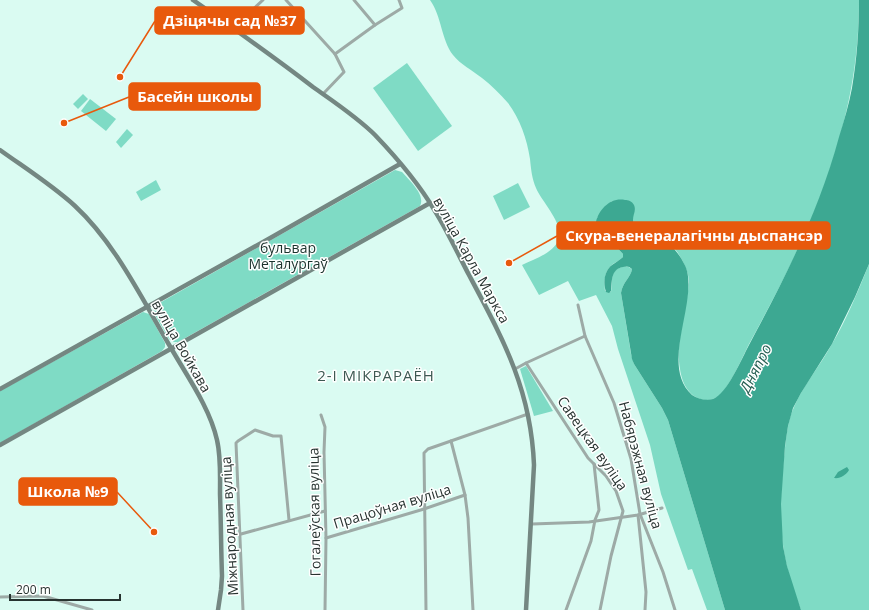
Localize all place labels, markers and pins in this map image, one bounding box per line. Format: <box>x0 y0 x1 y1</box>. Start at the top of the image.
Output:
callout: Дзіцячы сад №37 <box>155 7 304 34</box>
callout: Басейн школы <box>129 83 260 110</box>
callout: Скура-венералагічны дыспансэр <box>557 222 830 249</box>
callout: Школа №9 <box>19 478 117 505</box>

